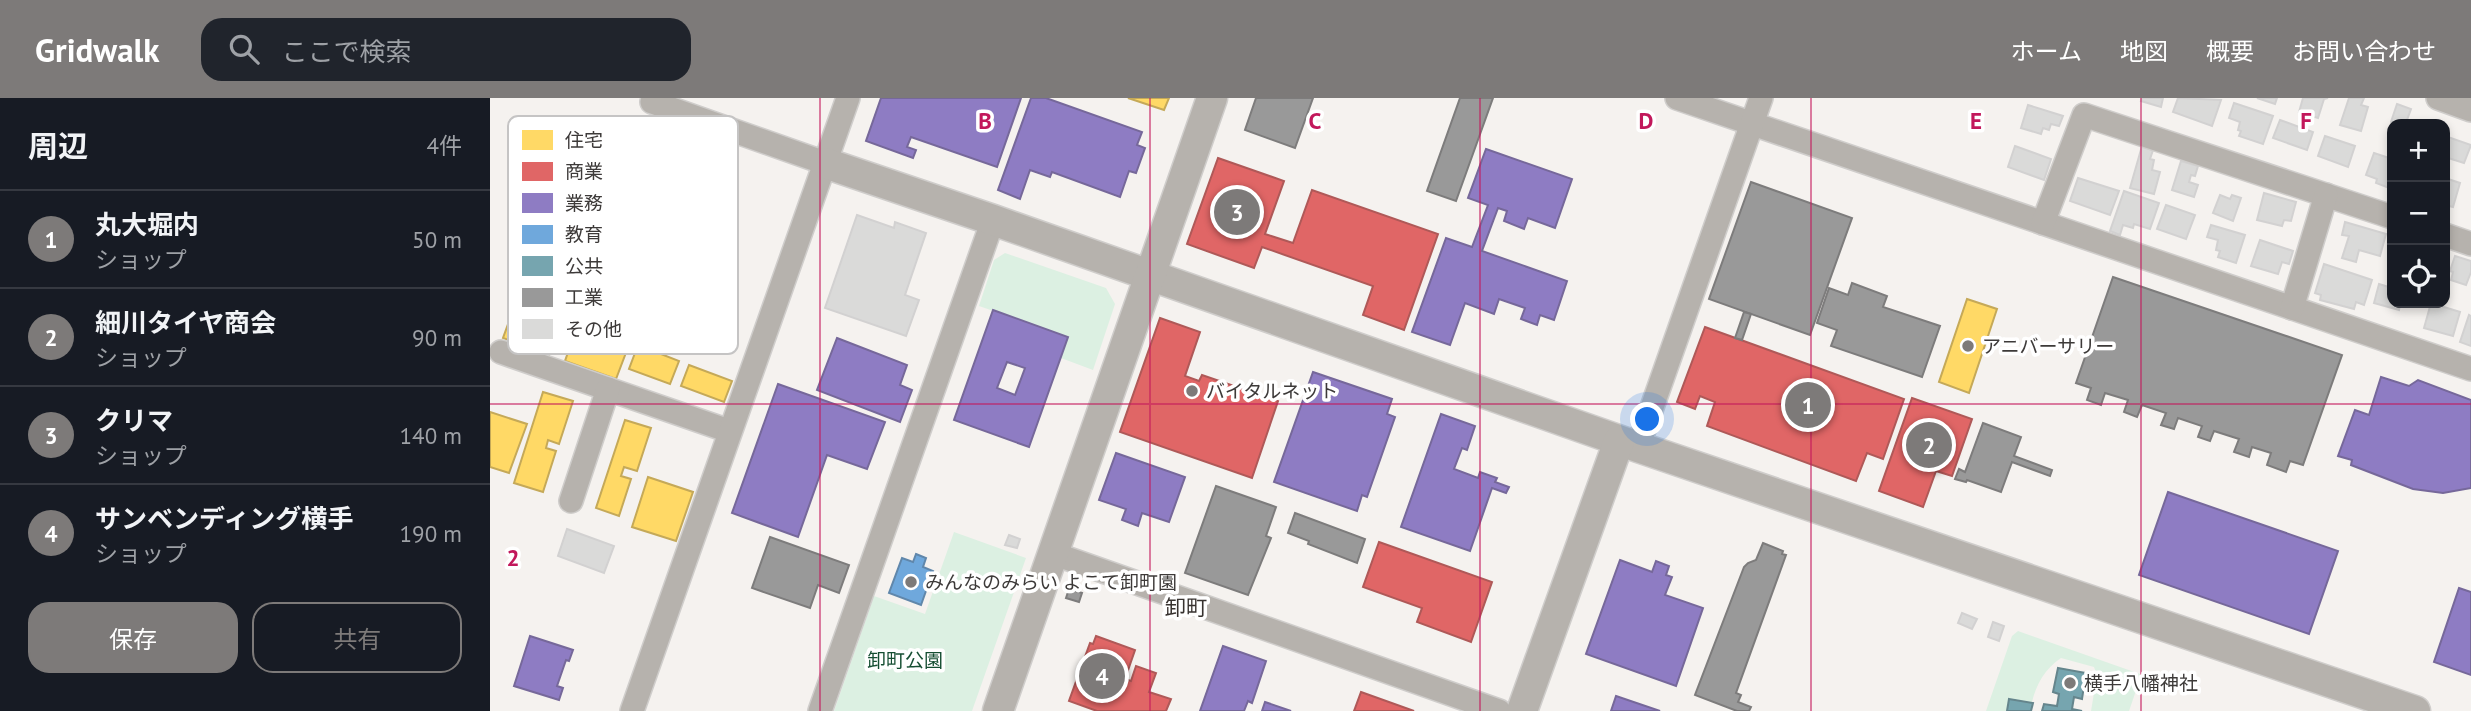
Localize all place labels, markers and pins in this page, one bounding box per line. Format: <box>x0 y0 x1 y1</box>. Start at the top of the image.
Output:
pin: 3 <box>1214 186 1260 238</box>
place label: アニバーサリー <box>1982 334 2114 358</box>
marker: アニバーサリー <box>1960 338 1976 354</box>
place label: バイタルネット <box>1206 379 1338 403</box>
pin: 1 <box>1785 379 1831 431</box>
marker: バイタルネット <box>1184 383 1200 399</box>
pin: 2 <box>1906 419 1952 471</box>
place label: みんなのみらい よこて卸町園 <box>925 570 1177 594</box>
marker: みんなのみらい よこて卸町園 <box>903 574 919 590</box>
pin: 4 <box>1079 650 1125 702</box>
place label: 横手八幡神社 <box>2084 671 2198 695</box>
marker: 横手八幡神社 <box>2062 675 2078 691</box>

